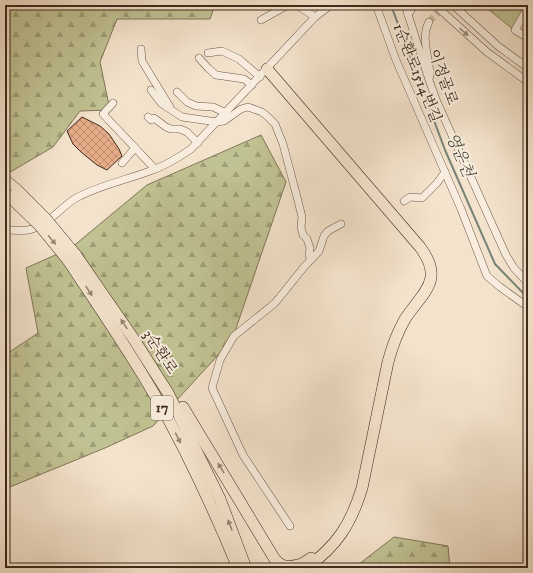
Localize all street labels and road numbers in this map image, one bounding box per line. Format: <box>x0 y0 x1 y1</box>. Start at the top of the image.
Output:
street label: 1순환로1514번길 <box>389 21 445 125</box>
street label: 이정골로 <box>424 47 462 108</box>
street label: 3순환로 <box>139 326 182 378</box>
road number: 17 <box>151 396 173 420</box>

